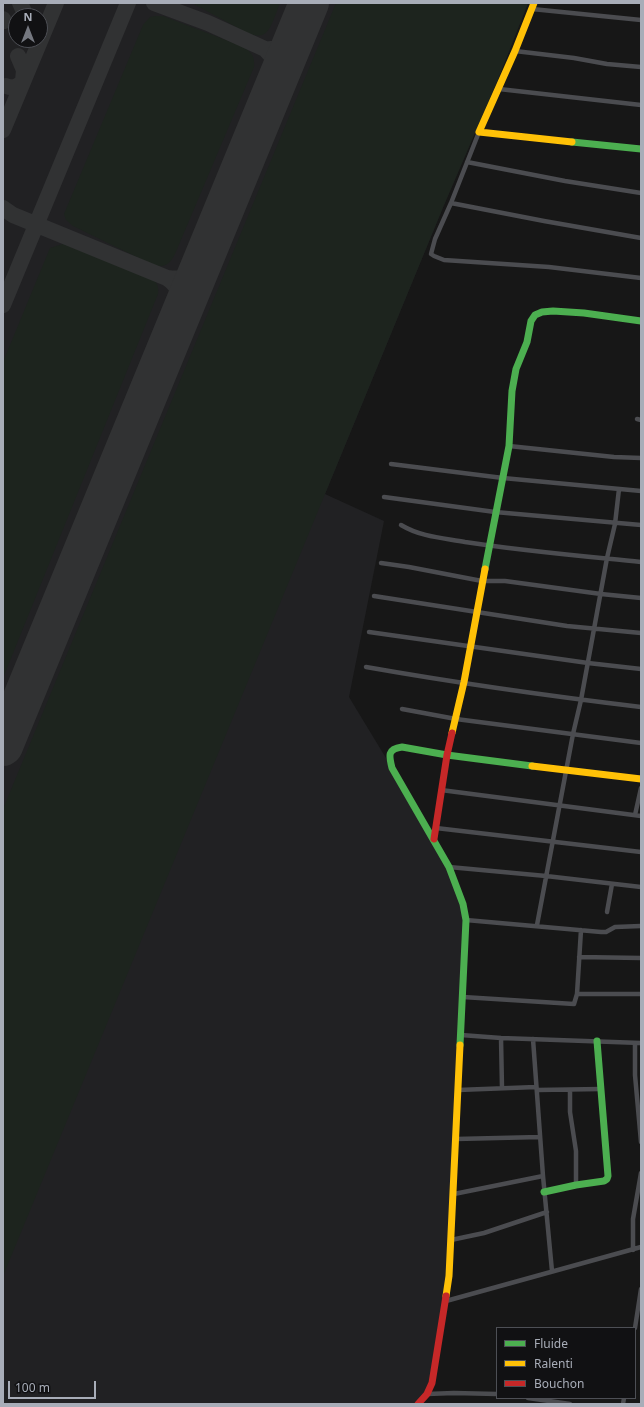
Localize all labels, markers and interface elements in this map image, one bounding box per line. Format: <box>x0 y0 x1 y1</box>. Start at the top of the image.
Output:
north arrow <box>8 8 48 48</box>
text: N <box>24 9 32 24</box>
legend <box>496 1327 636 1399</box>
text: Fluide <box>534 1335 568 1352</box>
text: Ralenti <box>534 1355 573 1372</box>
scale bar <box>10 1373 98 1399</box>
text: Bouchon <box>534 1375 584 1392</box>
text: 100 m <box>15 1379 50 1396</box>

